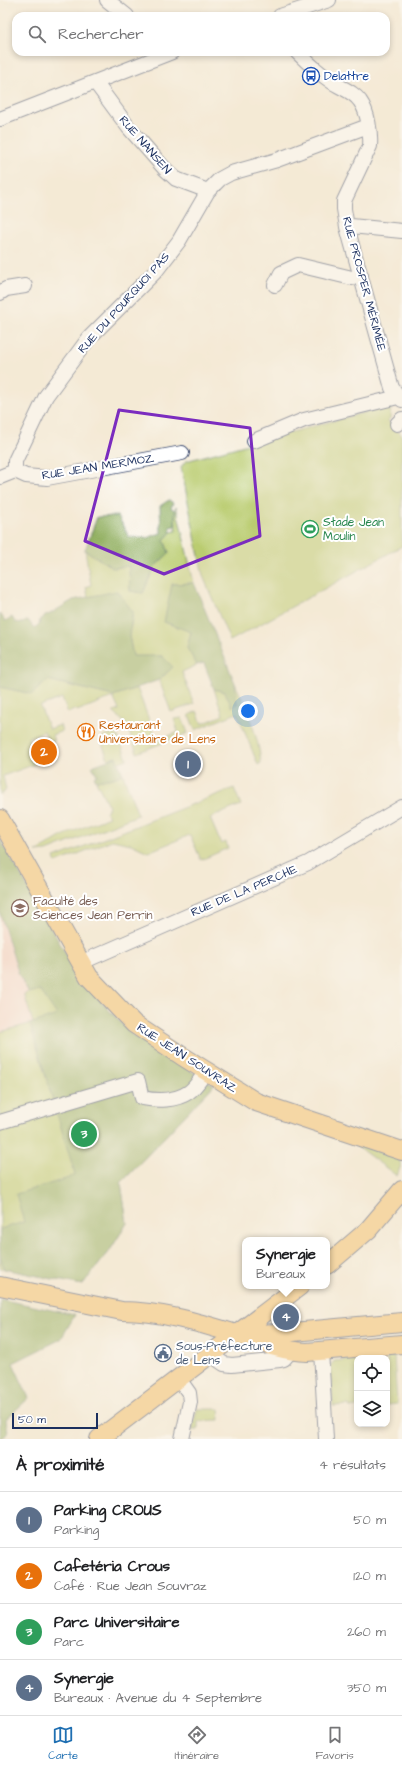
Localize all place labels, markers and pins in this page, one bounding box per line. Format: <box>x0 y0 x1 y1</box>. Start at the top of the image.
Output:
bus stop icon: Delattre <box>301 66 321 86</box>
place label: Delattre <box>324 68 370 85</box>
place label: Stade Jean Moulin <box>323 514 384 545</box>
sports icon: Stade Jean Moulin <box>300 519 320 539</box>
place label: Restaurant Universitaire de Lens <box>99 717 216 748</box>
restaurant icon: Restaurant Universitaire de Lens <box>76 722 96 742</box>
pin: 2 <box>31 737 57 767</box>
pin: 1 <box>175 749 201 779</box>
place label: Faculté des Sciences Jean Perrin <box>33 893 152 924</box>
school or university icon: Faculté des Sciences Jean Perrin <box>10 898 30 918</box>
pin: 3 <box>71 1119 97 1149</box>
pin: 4 <box>273 1302 299 1332</box>
place label: Sous-Préfecture de Lens <box>176 1338 273 1369</box>
public building icon: Sous-Préfecture de Lens <box>153 1343 173 1363</box>

